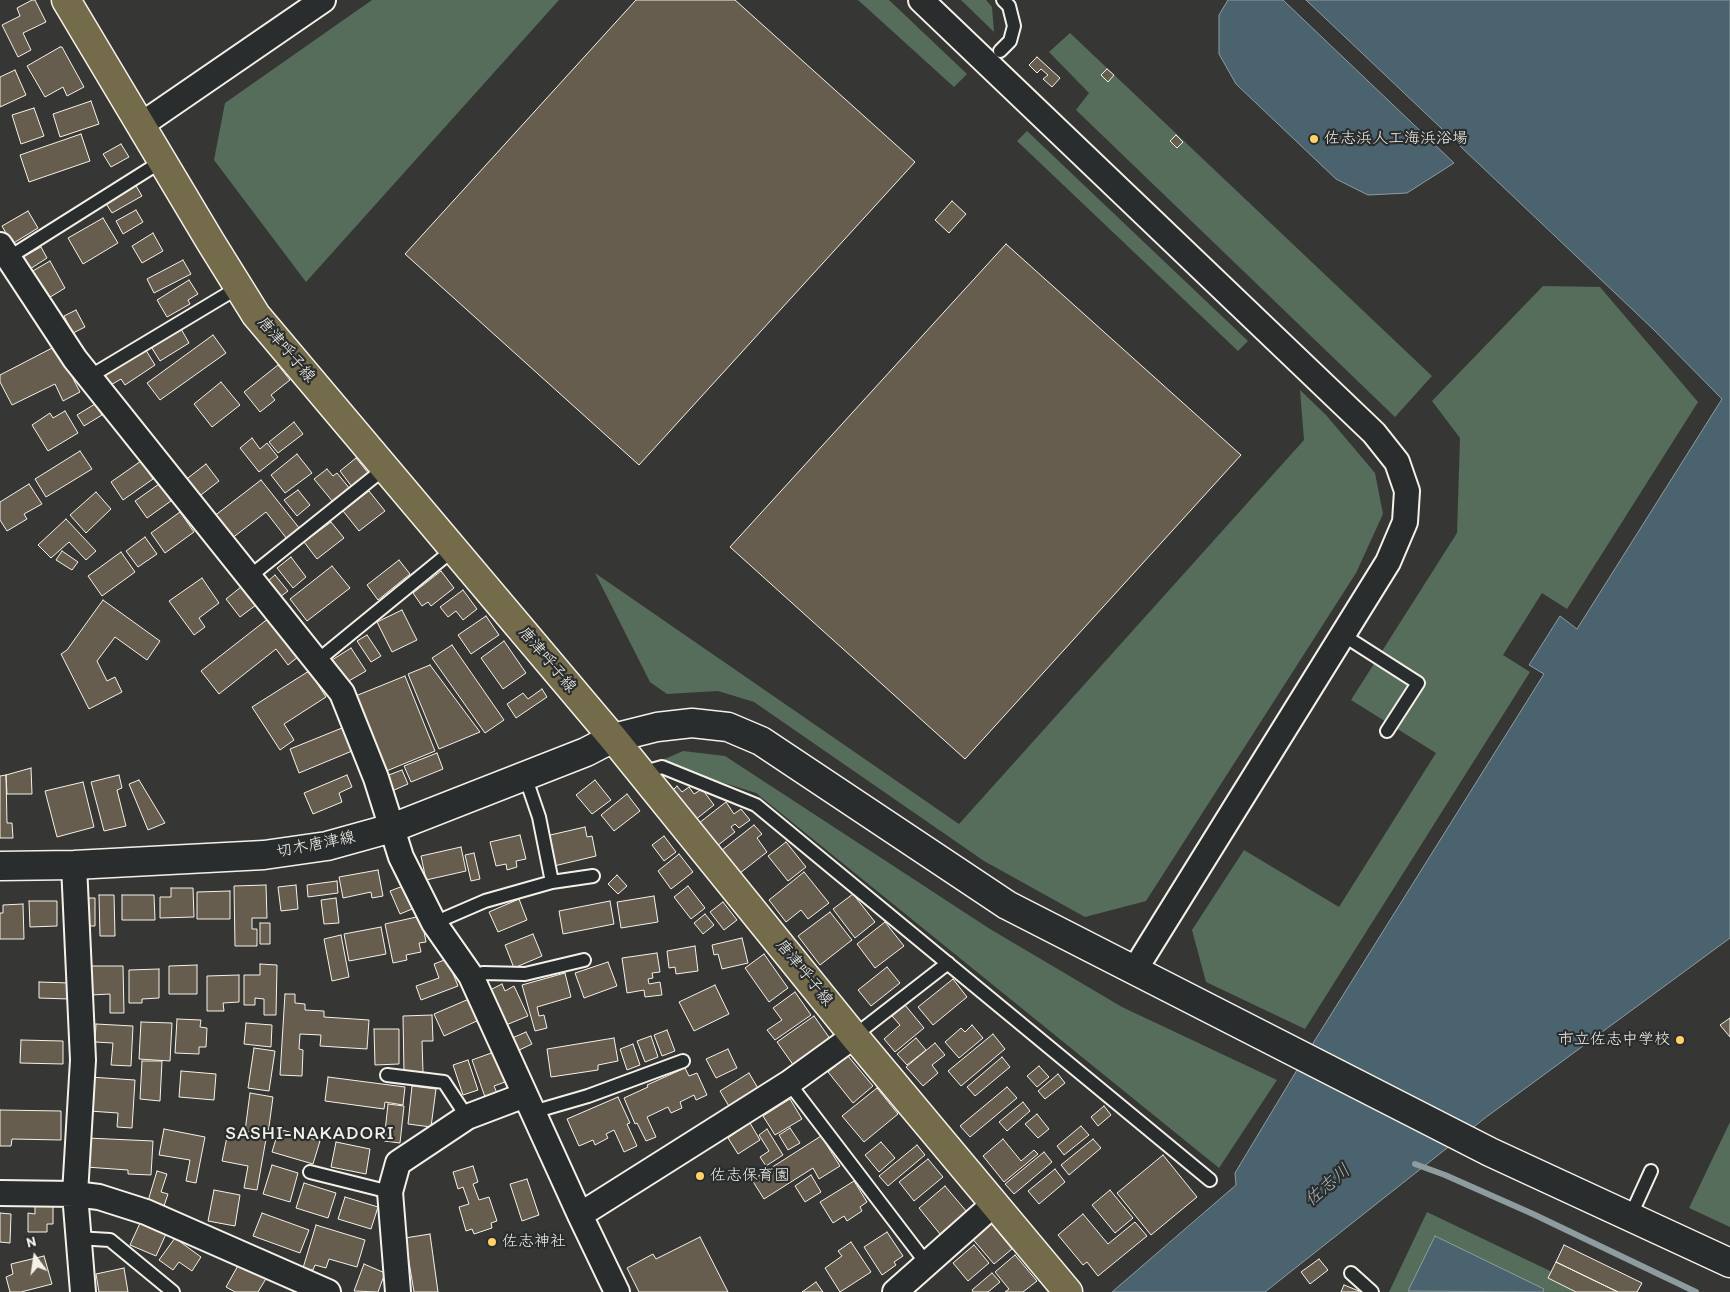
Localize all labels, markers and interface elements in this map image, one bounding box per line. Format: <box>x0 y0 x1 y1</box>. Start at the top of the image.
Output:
place label: 佐志浜人工海浜浴場 <box>1324 129 1468 149</box>
marker: 佐志浜人工海浜浴場 <box>1308 133 1320 145</box>
street label: 唐津呼子線 <box>253 313 319 387</box>
street label: 唐津呼子線 <box>514 623 580 697</box>
street label: 切木唐津線 <box>275 828 357 862</box>
street label: 唐津呼子線 <box>771 936 837 1010</box>
place label: 市立佐志中学校 <box>1558 1030 1670 1050</box>
marker: 市立佐志中学校 <box>1674 1034 1686 1046</box>
district label: SASHI-NAKADORI <box>225 1123 395 1145</box>
water label: 佐志川 <box>1301 1160 1355 1212</box>
place label: 佐志保育園 <box>710 1166 790 1186</box>
marker: 佐志保育園 <box>694 1170 706 1182</box>
north arrow <box>10 1232 60 1282</box>
place label: 佐志神社 <box>502 1232 566 1252</box>
text: N <box>25 1233 38 1251</box>
marker: 佐志神社 <box>486 1236 498 1248</box>

